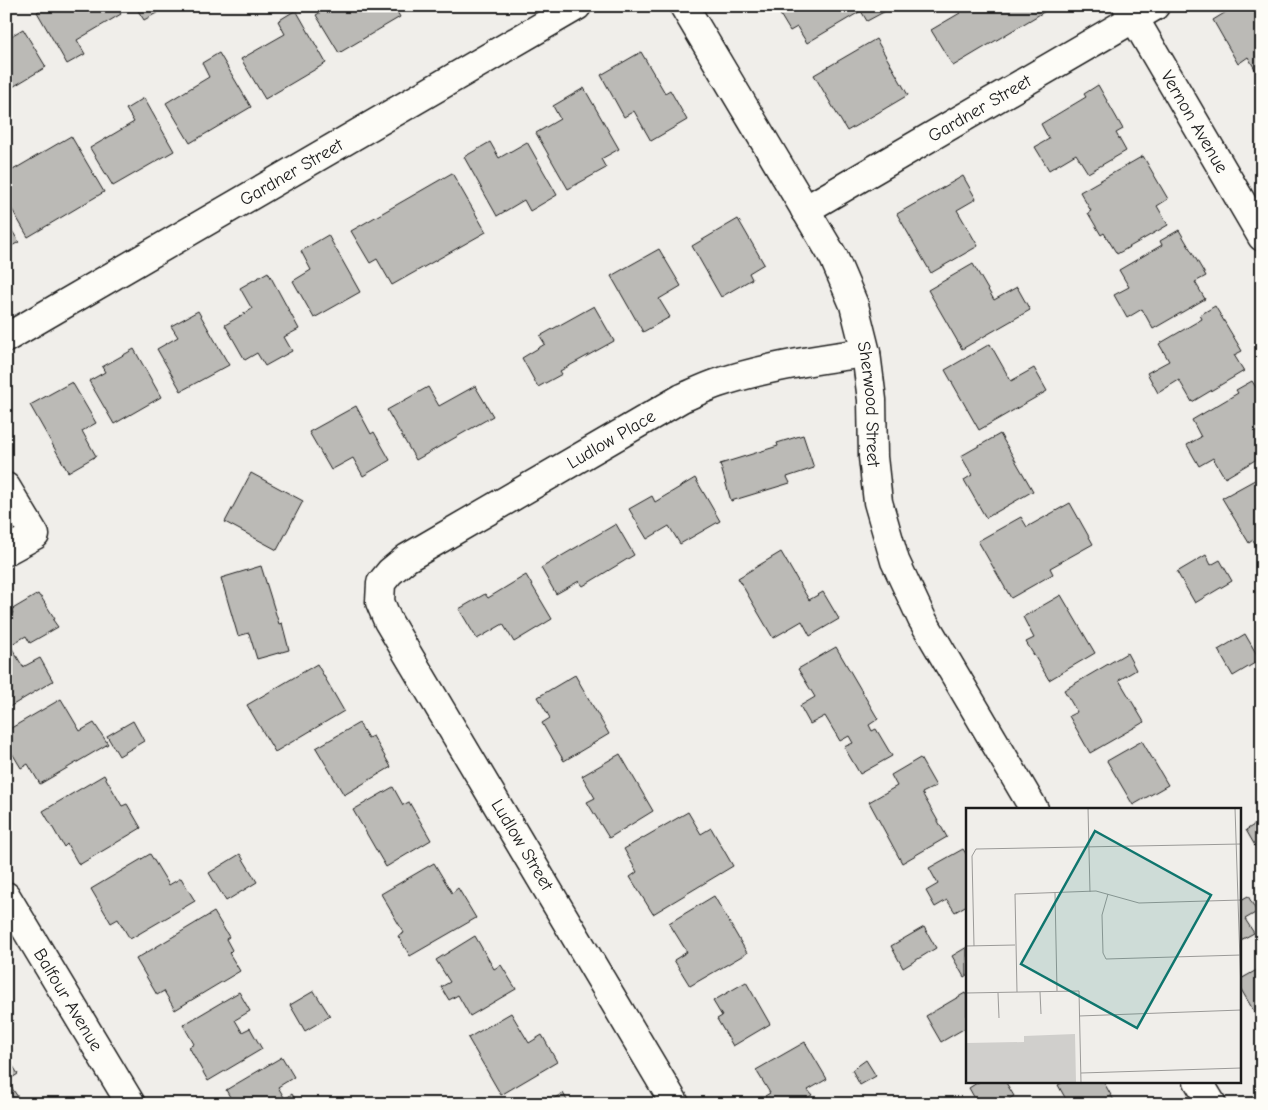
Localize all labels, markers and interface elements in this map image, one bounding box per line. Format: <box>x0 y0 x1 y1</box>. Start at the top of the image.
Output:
street label: Vernon Avenue <box>1157 67 1233 177</box>
street label: Gardner Street <box>924 70 1035 146</box>
street label: Gardner Street <box>236 134 347 210</box>
street label: Sherwood Street <box>853 339 885 469</box>
street label: Ludlow Place <box>563 405 659 473</box>
street label: Ludlow Street <box>487 796 558 895</box>
inset map <box>966 808 1240 1082</box>
street label: Balfour Avenue <box>29 945 107 1055</box>

